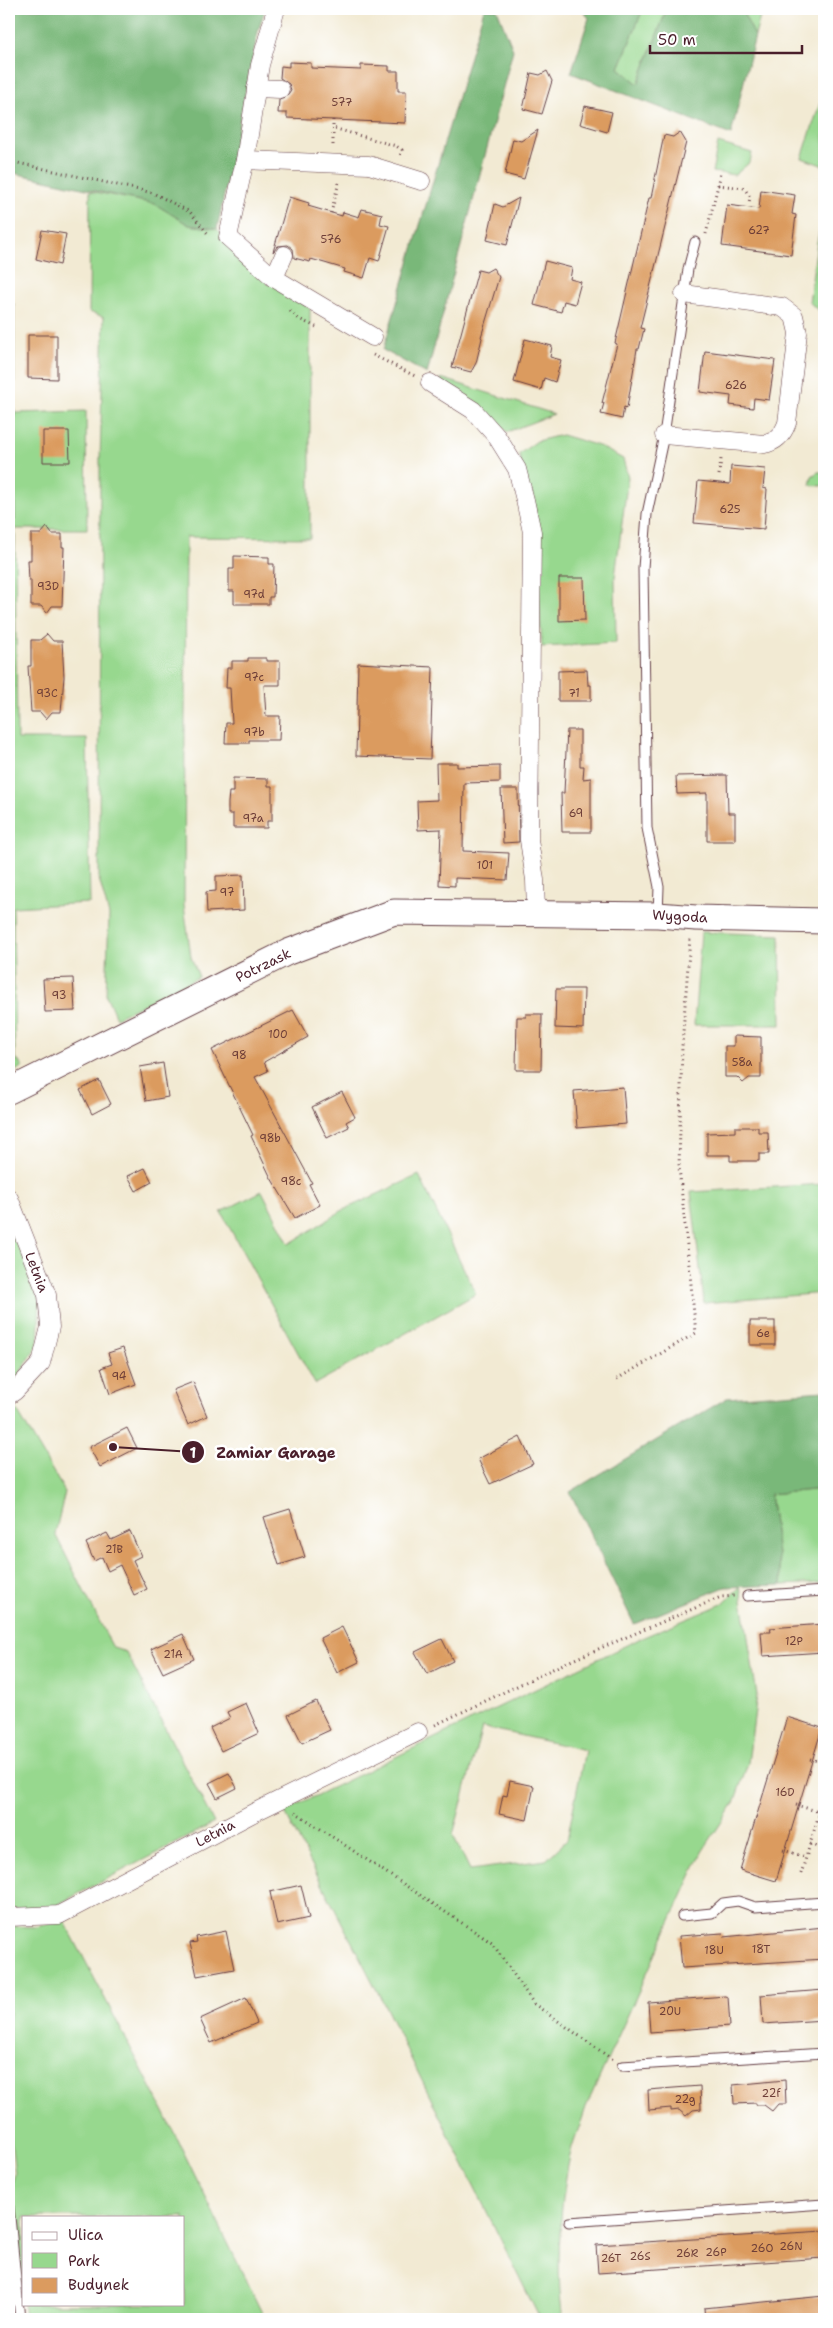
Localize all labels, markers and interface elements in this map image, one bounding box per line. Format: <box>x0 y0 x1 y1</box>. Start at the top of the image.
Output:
scale bar <box>650 22 803 54</box>
text: 50 m <box>658 30 696 50</box>
house number: 577 <box>332 95 353 110</box>
house number: 627 <box>748 223 770 238</box>
house number: 576 <box>320 232 342 247</box>
house number: 626 <box>725 378 747 393</box>
house number: 625 <box>719 502 741 517</box>
house number: 93D <box>37 579 59 594</box>
house number: 97d <box>243 587 265 602</box>
house number: 97c <box>244 670 264 685</box>
house number: 93C <box>36 686 58 701</box>
house number: 71 <box>568 686 580 701</box>
house number: 97b <box>243 725 265 740</box>
house number: 69 <box>569 806 583 821</box>
house number: 97a <box>242 811 264 826</box>
house number: 101 <box>477 858 493 873</box>
house number: 97 <box>220 885 235 900</box>
street label: Wygoda <box>652 906 709 926</box>
street label: Potrzask <box>232 944 294 986</box>
house number: 93 <box>52 988 66 1003</box>
house number: 100 <box>268 1027 288 1042</box>
house number: 98 <box>231 1048 247 1063</box>
house number: 58a <box>732 1055 753 1070</box>
house number: 98b <box>259 1131 281 1146</box>
house number: 98c <box>281 1174 302 1189</box>
street label: Letnia <box>21 1249 53 1295</box>
house number: 6e <box>756 1326 770 1341</box>
house number: 94 <box>112 1369 127 1384</box>
callout: Zamiar Garage <box>181 1437 345 1467</box>
text: 1 <box>190 1443 197 1463</box>
text: Zamiar Garage <box>216 1443 336 1463</box>
house number: 21B <box>105 1542 124 1557</box>
house number: 12P <box>785 1634 803 1649</box>
house number: 21A <box>163 1647 183 1662</box>
house number: 16D <box>776 1785 794 1800</box>
street label: Letnia <box>192 1815 238 1851</box>
house number: 18T <box>752 1942 770 1957</box>
house number: 18U <box>704 1943 724 1958</box>
house number: 20U <box>659 2004 681 2019</box>
house number: 22f <box>762 2086 781 2101</box>
house number: 22g <box>674 2092 696 2107</box>
legend <box>22 2216 185 2306</box>
text: Ulica <box>68 2225 104 2245</box>
house number: 26N <box>779 2239 803 2254</box>
house number: 26O <box>751 2241 773 2256</box>
house number: 26P <box>705 2245 727 2260</box>
house number: 26R <box>676 2246 699 2261</box>
house number: 26S <box>629 2249 651 2264</box>
text: Park <box>68 2251 100 2271</box>
house number: 26T <box>601 2251 622 2266</box>
text: Budynek <box>68 2275 129 2295</box>

